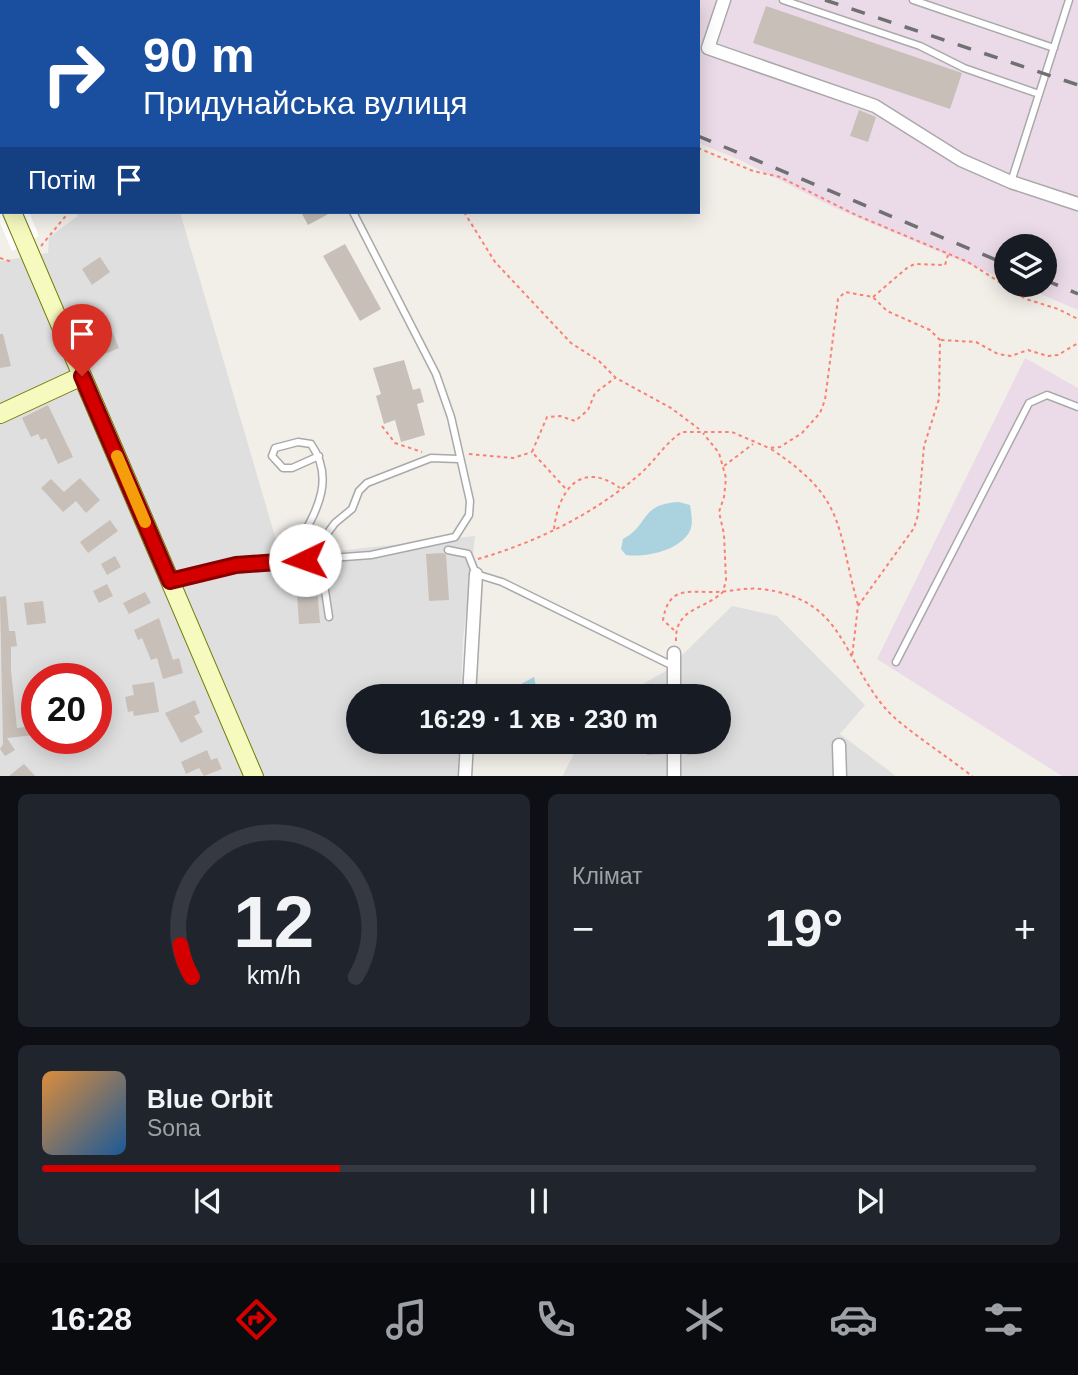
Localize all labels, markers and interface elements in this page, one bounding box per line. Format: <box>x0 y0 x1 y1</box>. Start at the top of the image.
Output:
icon: right <box>28 28 119 119</box>
text: 90 m <box>143 28 255 82</box>
text: Придунайська вулиця <box>143 85 468 121</box>
icon: arrive <box>110 161 148 199</box>
text: Потім <box>28 165 96 195</box>
map controls <box>994 234 1057 297</box>
button: layers <box>994 234 1057 297</box>
pin <box>52 304 112 376</box>
icon: arrive <box>63 315 101 353</box>
position arrow <box>268 523 342 597</box>
speed limit sign: 20 <box>21 663 112 754</box>
text: 16:29 · 1 хв · 230 m <box>419 704 658 734</box>
text: Клімат <box>572 863 643 889</box>
text: 12 <box>234 881 314 962</box>
text: 19° <box>765 899 843 957</box>
text: − <box>572 908 594 950</box>
text: + <box>1014 908 1036 950</box>
text: km/h <box>247 960 301 988</box>
text: Blue Orbit <box>147 1084 273 1114</box>
text: Sona <box>147 1115 201 1141</box>
icon: previous <box>189 1182 227 1220</box>
icon: pause <box>520 1182 558 1220</box>
icon: next <box>851 1182 889 1220</box>
icon: directions <box>232 1295 281 1344</box>
icon: music <box>382 1295 431 1344</box>
icon: phone <box>531 1295 580 1344</box>
icon: climate <box>680 1295 729 1344</box>
icon: car <box>829 1295 878 1344</box>
icon: filters <box>979 1295 1028 1344</box>
text: 16:28 <box>50 1301 132 1337</box>

